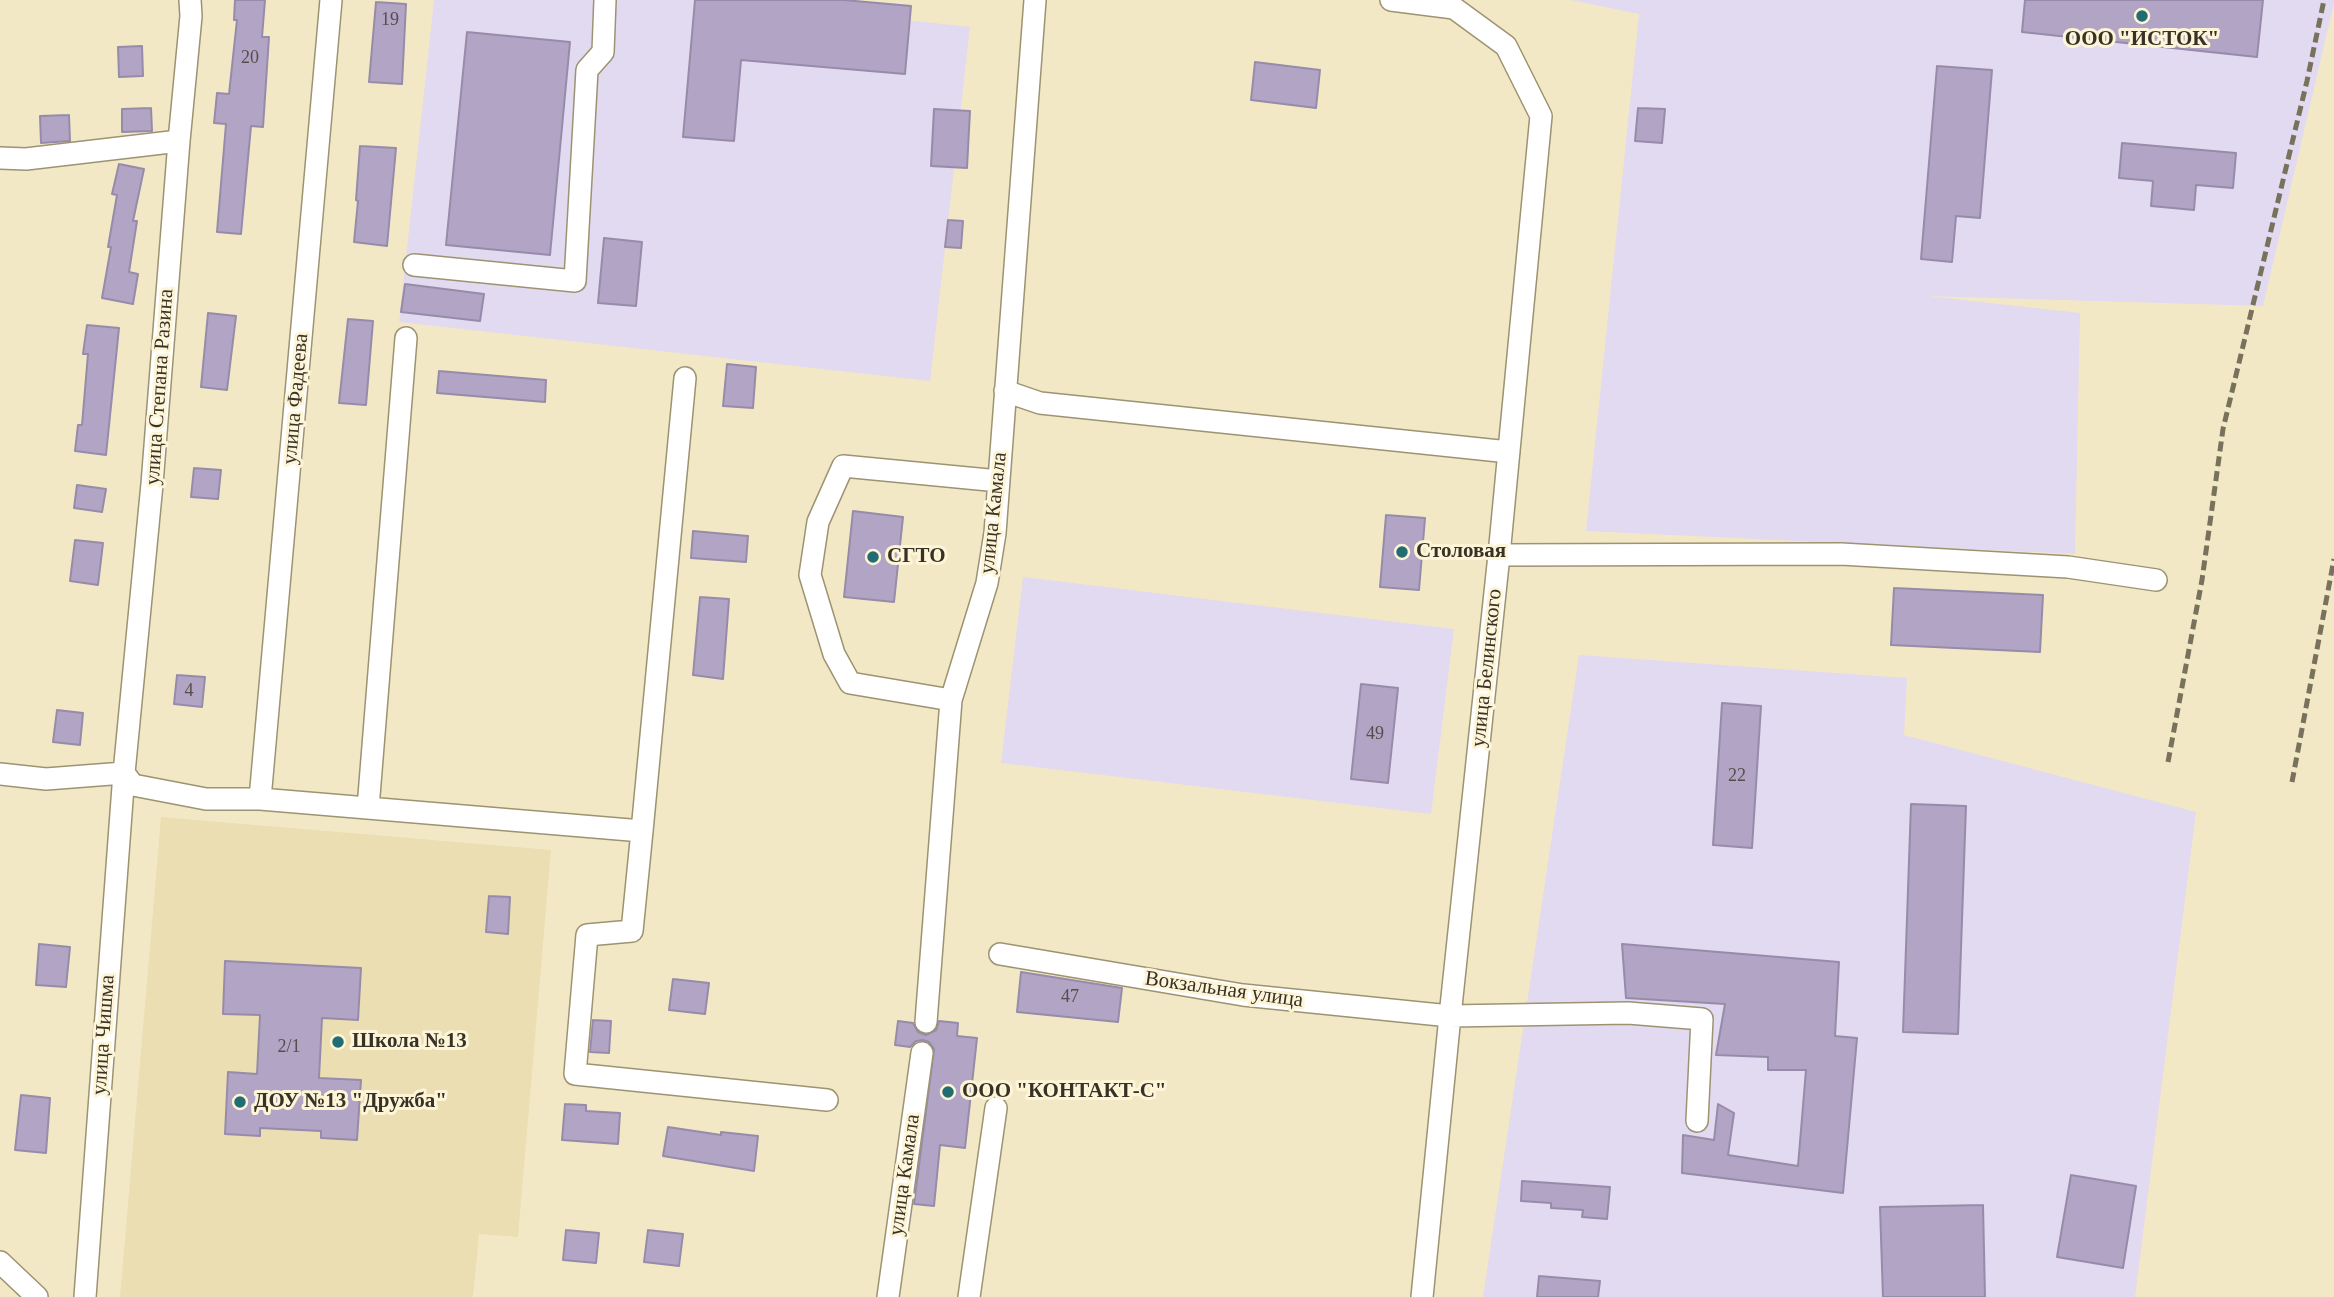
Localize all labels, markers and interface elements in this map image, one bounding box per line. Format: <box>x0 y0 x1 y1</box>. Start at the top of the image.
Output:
marker: ООО "ИСТОК" <box>2134 8 2150 24</box>
house number: 19 <box>381 9 399 31</box>
place label: ООО "ИСТОК" <box>2065 27 2219 53</box>
house number: 20 <box>241 47 259 69</box>
street label: улица Степана Разина <box>141 288 179 486</box>
street label: улица Фадеева <box>278 333 314 465</box>
street label: улица Камала <box>975 451 1013 575</box>
place label: Столовая <box>1416 539 1506 565</box>
place label: СГТО <box>887 544 946 570</box>
marker: Столовая <box>1394 544 1410 560</box>
marker: СГТО <box>865 549 881 565</box>
street label: улица Белинского <box>1466 588 1508 748</box>
house number: 4 <box>184 680 194 702</box>
house number: 49 <box>1366 723 1384 745</box>
house number: 22 <box>1728 765 1746 787</box>
street label: Вокзальная улица <box>1143 966 1305 1014</box>
street label: улица Чишма <box>87 974 121 1096</box>
house number: 47 <box>1061 986 1079 1008</box>
place label: Школа №13 <box>352 1029 467 1055</box>
marker: Школа №13 <box>330 1034 346 1050</box>
house number: 2/1 <box>277 1036 301 1058</box>
place label: ООО "КОНТАКТ-С" <box>962 1079 1166 1105</box>
marker: ООО "КОНТАКТ-С" <box>940 1084 956 1100</box>
place label: ДОУ №13 "Дружба" <box>254 1089 447 1115</box>
marker: ДОУ №13 "Дружба" <box>232 1094 248 1110</box>
street label: улица Камала <box>884 1113 926 1237</box>

